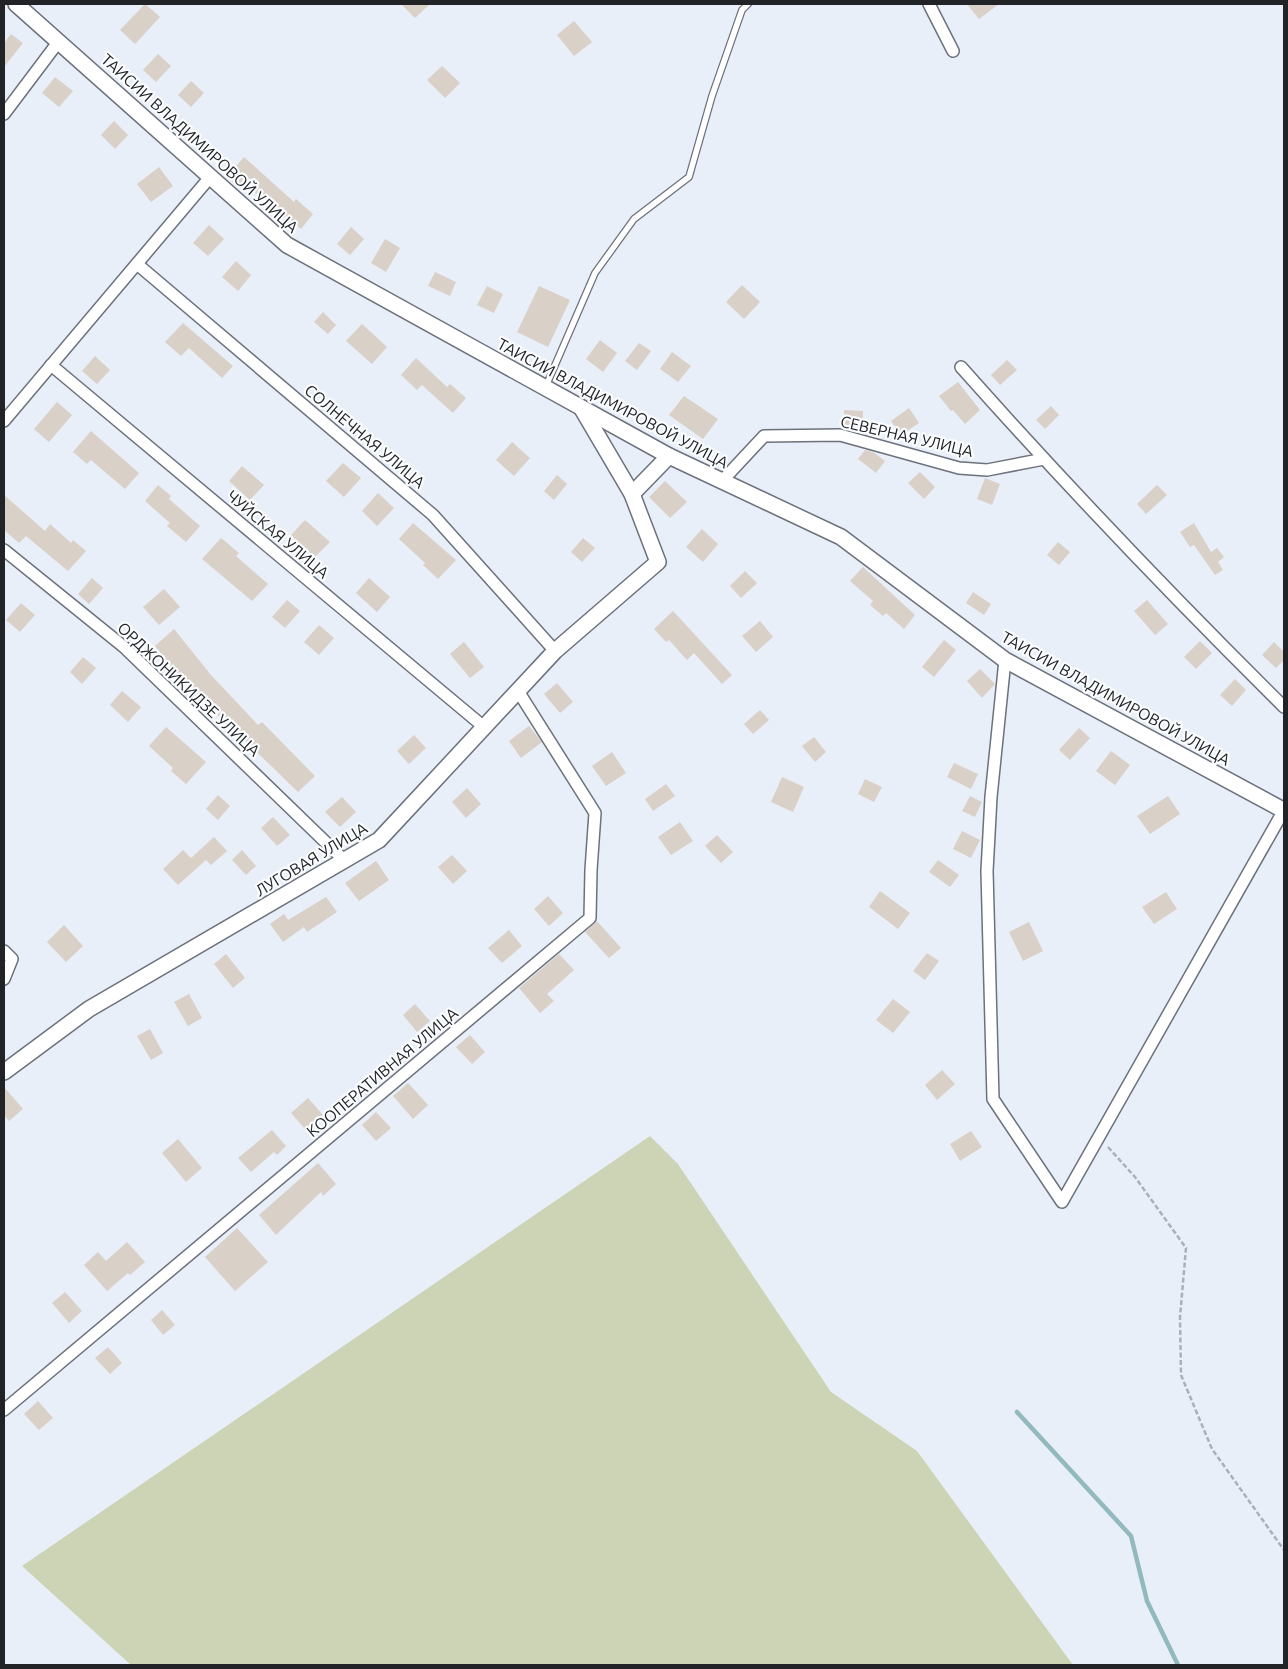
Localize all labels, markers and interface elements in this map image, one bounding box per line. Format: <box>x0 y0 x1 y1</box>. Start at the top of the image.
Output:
street label: ТАИСИИ ВЛАДИМИРОВОЙ УЛИЦА <box>98 49 303 237</box>
street label: ТАИСИИ ВЛАДИМИРОВОЙ УЛИЦА <box>495 333 732 472</box>
street label: СОЛНЕЧНАЯ УЛИЦА <box>301 381 429 492</box>
street label: СЕВЕРНАЯ УЛИЦА <box>839 412 976 460</box>
street label: ЧУЙСКАЯ УЛИЦА <box>223 485 334 582</box>
street label: ОРДЖОНИКИДЗЕ УЛИЦА <box>114 618 264 760</box>
street label: ТАИСИИ ВЛАДИМИРОВОЙ УЛИЦА <box>999 627 1234 769</box>
street label: ЛУГОВАЯ УЛИЦА <box>252 818 371 899</box>
street label: КООПЕРАТИВНАЯ УЛИЦА <box>303 1003 462 1140</box>

